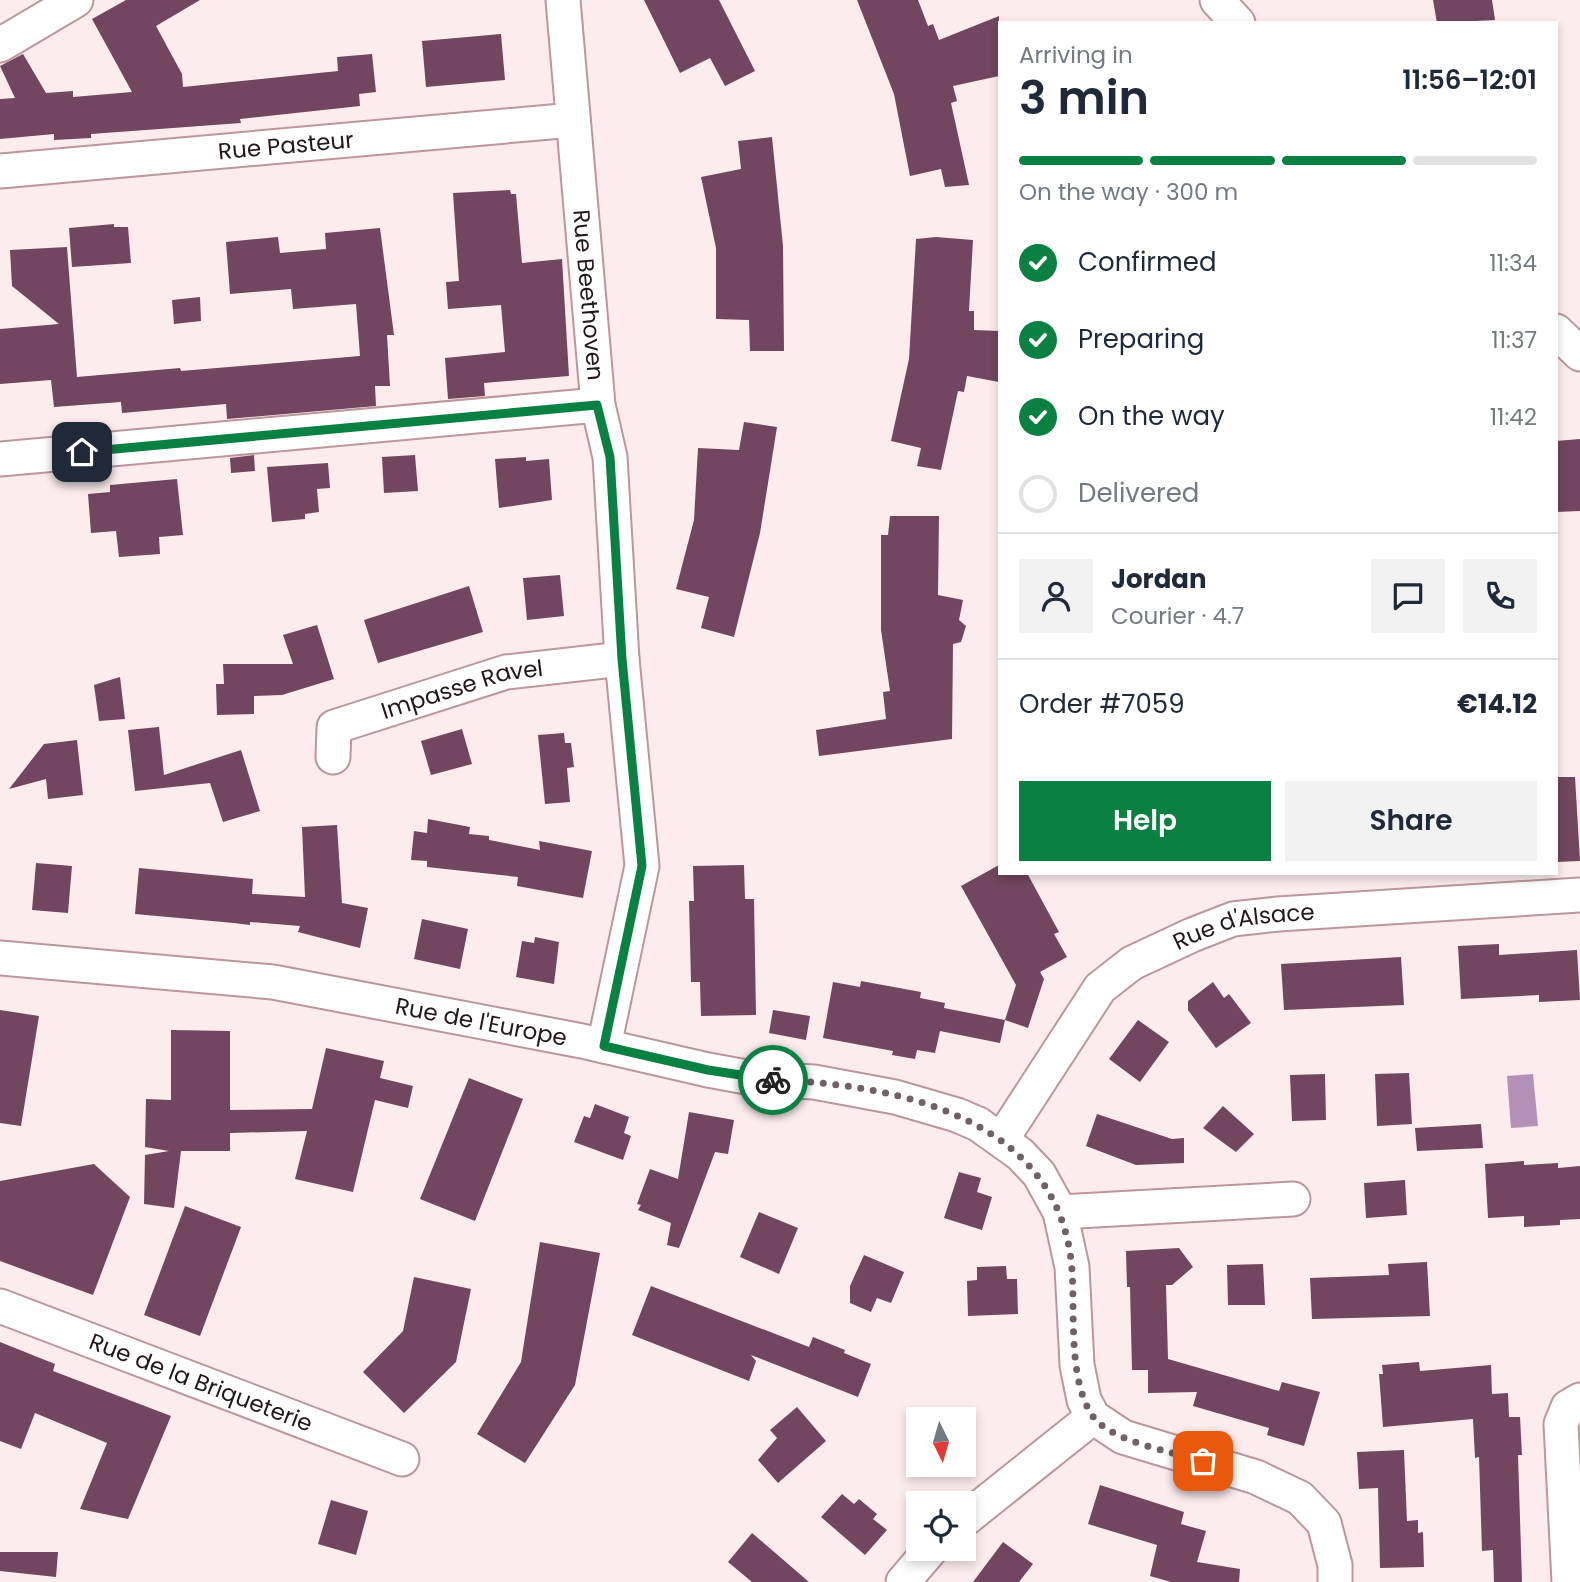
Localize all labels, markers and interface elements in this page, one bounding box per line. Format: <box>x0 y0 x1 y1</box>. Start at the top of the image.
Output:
text: Arriving in <box>1019 39 1133 71</box>
text: 11:56–12:01 <box>1402 62 1537 98</box>
text: 3 min <box>1019 66 1149 130</box>
street label: Rue Pasteur <box>217 124 355 168</box>
text: On the way · 300 m <box>1019 176 1238 208</box>
street label: Rue Beethoven <box>565 208 612 382</box>
icon: check <box>1019 244 1057 282</box>
text: Confirmed <box>1078 244 1216 280</box>
text: 11:34 <box>1489 247 1537 279</box>
icon: check <box>1019 321 1057 359</box>
text: Preparing <box>1078 321 1204 357</box>
text: 11:37 <box>1491 324 1537 356</box>
icon: check <box>1019 398 1057 436</box>
text: On the way <box>1078 398 1225 434</box>
text: 11:42 <box>1490 401 1537 433</box>
pin <box>52 422 112 482</box>
icon: home <box>63 433 101 471</box>
text: Delivered <box>1078 475 1199 511</box>
button: person <box>1019 559 1093 633</box>
button: chat <box>1371 559 1445 633</box>
button: phone <box>1463 559 1537 633</box>
text: Jordan <box>1111 561 1207 597</box>
text: Courier · 4.7 <box>1111 600 1244 632</box>
street label: Impasse Ravel <box>377 652 545 727</box>
text: Order #7059 <box>1019 686 1185 722</box>
text: €14.12 <box>1457 686 1537 722</box>
button: Help <box>1019 781 1271 861</box>
button: Share <box>1285 781 1537 861</box>
street label: Rue d'Alsace <box>1168 896 1315 958</box>
street label: Rue de l'Europe <box>393 990 570 1054</box>
courier <box>738 1045 808 1115</box>
icon: bike <box>754 1061 792 1099</box>
street label: Rue de la Briqueterie <box>85 1325 317 1440</box>
north arrow <box>906 1407 976 1477</box>
map controls <box>906 1407 976 1561</box>
pin <box>1173 1431 1233 1491</box>
icon: bag <box>1184 1442 1222 1480</box>
button: locate <box>906 1491 976 1561</box>

